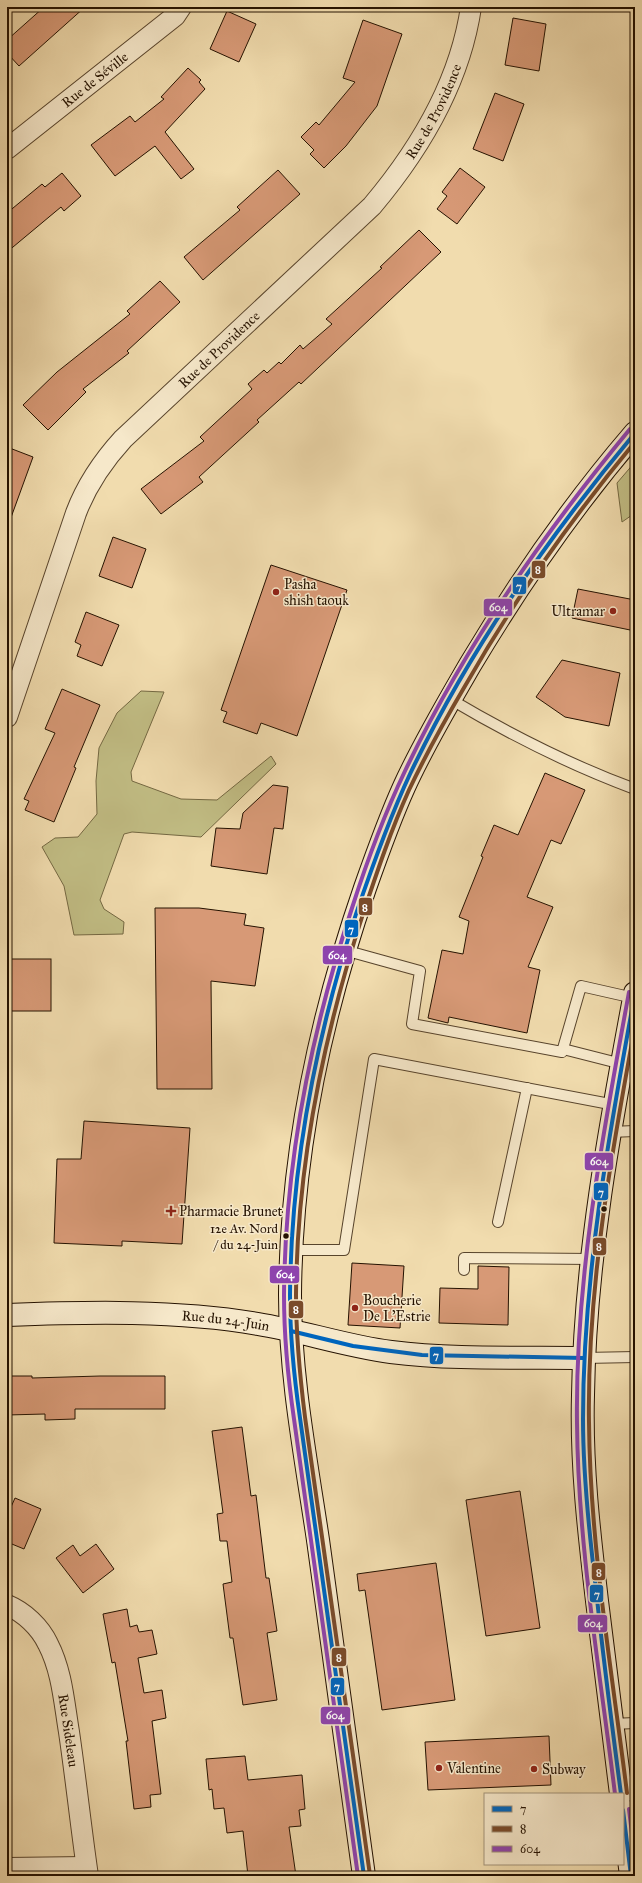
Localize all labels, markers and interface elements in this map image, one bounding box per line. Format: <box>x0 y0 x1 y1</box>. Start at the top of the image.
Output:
street label: Rue de Séville <box>58 48 131 111</box>
street label: Rue de Providence <box>402 61 465 162</box>
street label: Rue de Providence <box>175 307 263 391</box>
line badge: 8 <box>531 560 546 579</box>
text: 8 <box>535 563 541 576</box>
place label: Pasha shish taouk <box>284 576 349 609</box>
line badge: 7 <box>512 576 527 595</box>
text: 7 <box>516 580 522 593</box>
marker: Pasha shish taouk <box>271 587 281 597</box>
line badge: 604 <box>483 598 513 617</box>
text: 604 <box>489 601 508 615</box>
place label: Ultramar <box>551 603 606 620</box>
marker: Ultramar <box>608 606 618 616</box>
line badge: 8 <box>358 897 373 916</box>
text: 8 <box>362 901 368 914</box>
line badge: 7 <box>344 919 359 938</box>
text: 7 <box>348 923 354 936</box>
line badge: 604 <box>322 945 353 965</box>
text: 604 <box>328 949 347 963</box>
line badge: 604 <box>584 1152 614 1171</box>
text: 604 <box>590 1155 609 1169</box>
line badge: 7 <box>593 1182 609 1201</box>
text: 7 <box>598 1186 604 1199</box>
place label: Pharmacie Brunet <box>179 1203 283 1220</box>
unlabelled marker <box>599 1204 609 1214</box>
marker: Pharmacie Brunet <box>166 1206 176 1216</box>
place label: 12e Av. Nord / du 24-Juin <box>210 1221 278 1253</box>
marker: 12e Av. Nord / du 24-Juin <box>281 1231 291 1241</box>
line badge: 8 <box>592 1237 607 1256</box>
text: 8 <box>596 1240 602 1253</box>
line badge: 604 <box>269 1265 300 1284</box>
text: 604 <box>276 1268 295 1282</box>
place label: Boucherie De L’Estrie <box>363 1292 431 1325</box>
line badge: 8 <box>288 1300 304 1319</box>
text: 8 <box>293 1303 299 1316</box>
marker: Boucherie De L’Estrie <box>350 1303 360 1313</box>
street label: Rue du 24-Juin <box>181 1307 271 1334</box>
line badge: 7 <box>429 1346 444 1365</box>
text: 7 <box>433 1349 439 1362</box>
line badge: 8 <box>591 1562 606 1581</box>
text: 8 <box>596 1566 602 1579</box>
line badge: 7 <box>589 1584 604 1603</box>
text: 7 <box>594 1588 600 1601</box>
line badge: 604 <box>577 1614 608 1633</box>
text: 604 <box>584 1617 603 1631</box>
line badge: 8 <box>331 1647 347 1667</box>
text: 8 <box>336 1651 342 1664</box>
line badge: 7 <box>330 1677 345 1696</box>
text: 7 <box>334 1680 340 1693</box>
street label: Rue Sideleau <box>55 1693 82 1769</box>
line badge: 604 <box>320 1706 351 1725</box>
text: 604 <box>326 1709 345 1723</box>
place label: Valentine <box>446 1760 501 1777</box>
place label: Subway <box>542 1761 586 1778</box>
marker: Valentine <box>434 1763 444 1773</box>
marker: Subway <box>529 1764 539 1774</box>
legend <box>484 1793 624 1865</box>
text: 7 <box>520 1802 526 1816</box>
text: 8 <box>520 1822 526 1836</box>
text: 604 <box>520 1842 540 1856</box>

